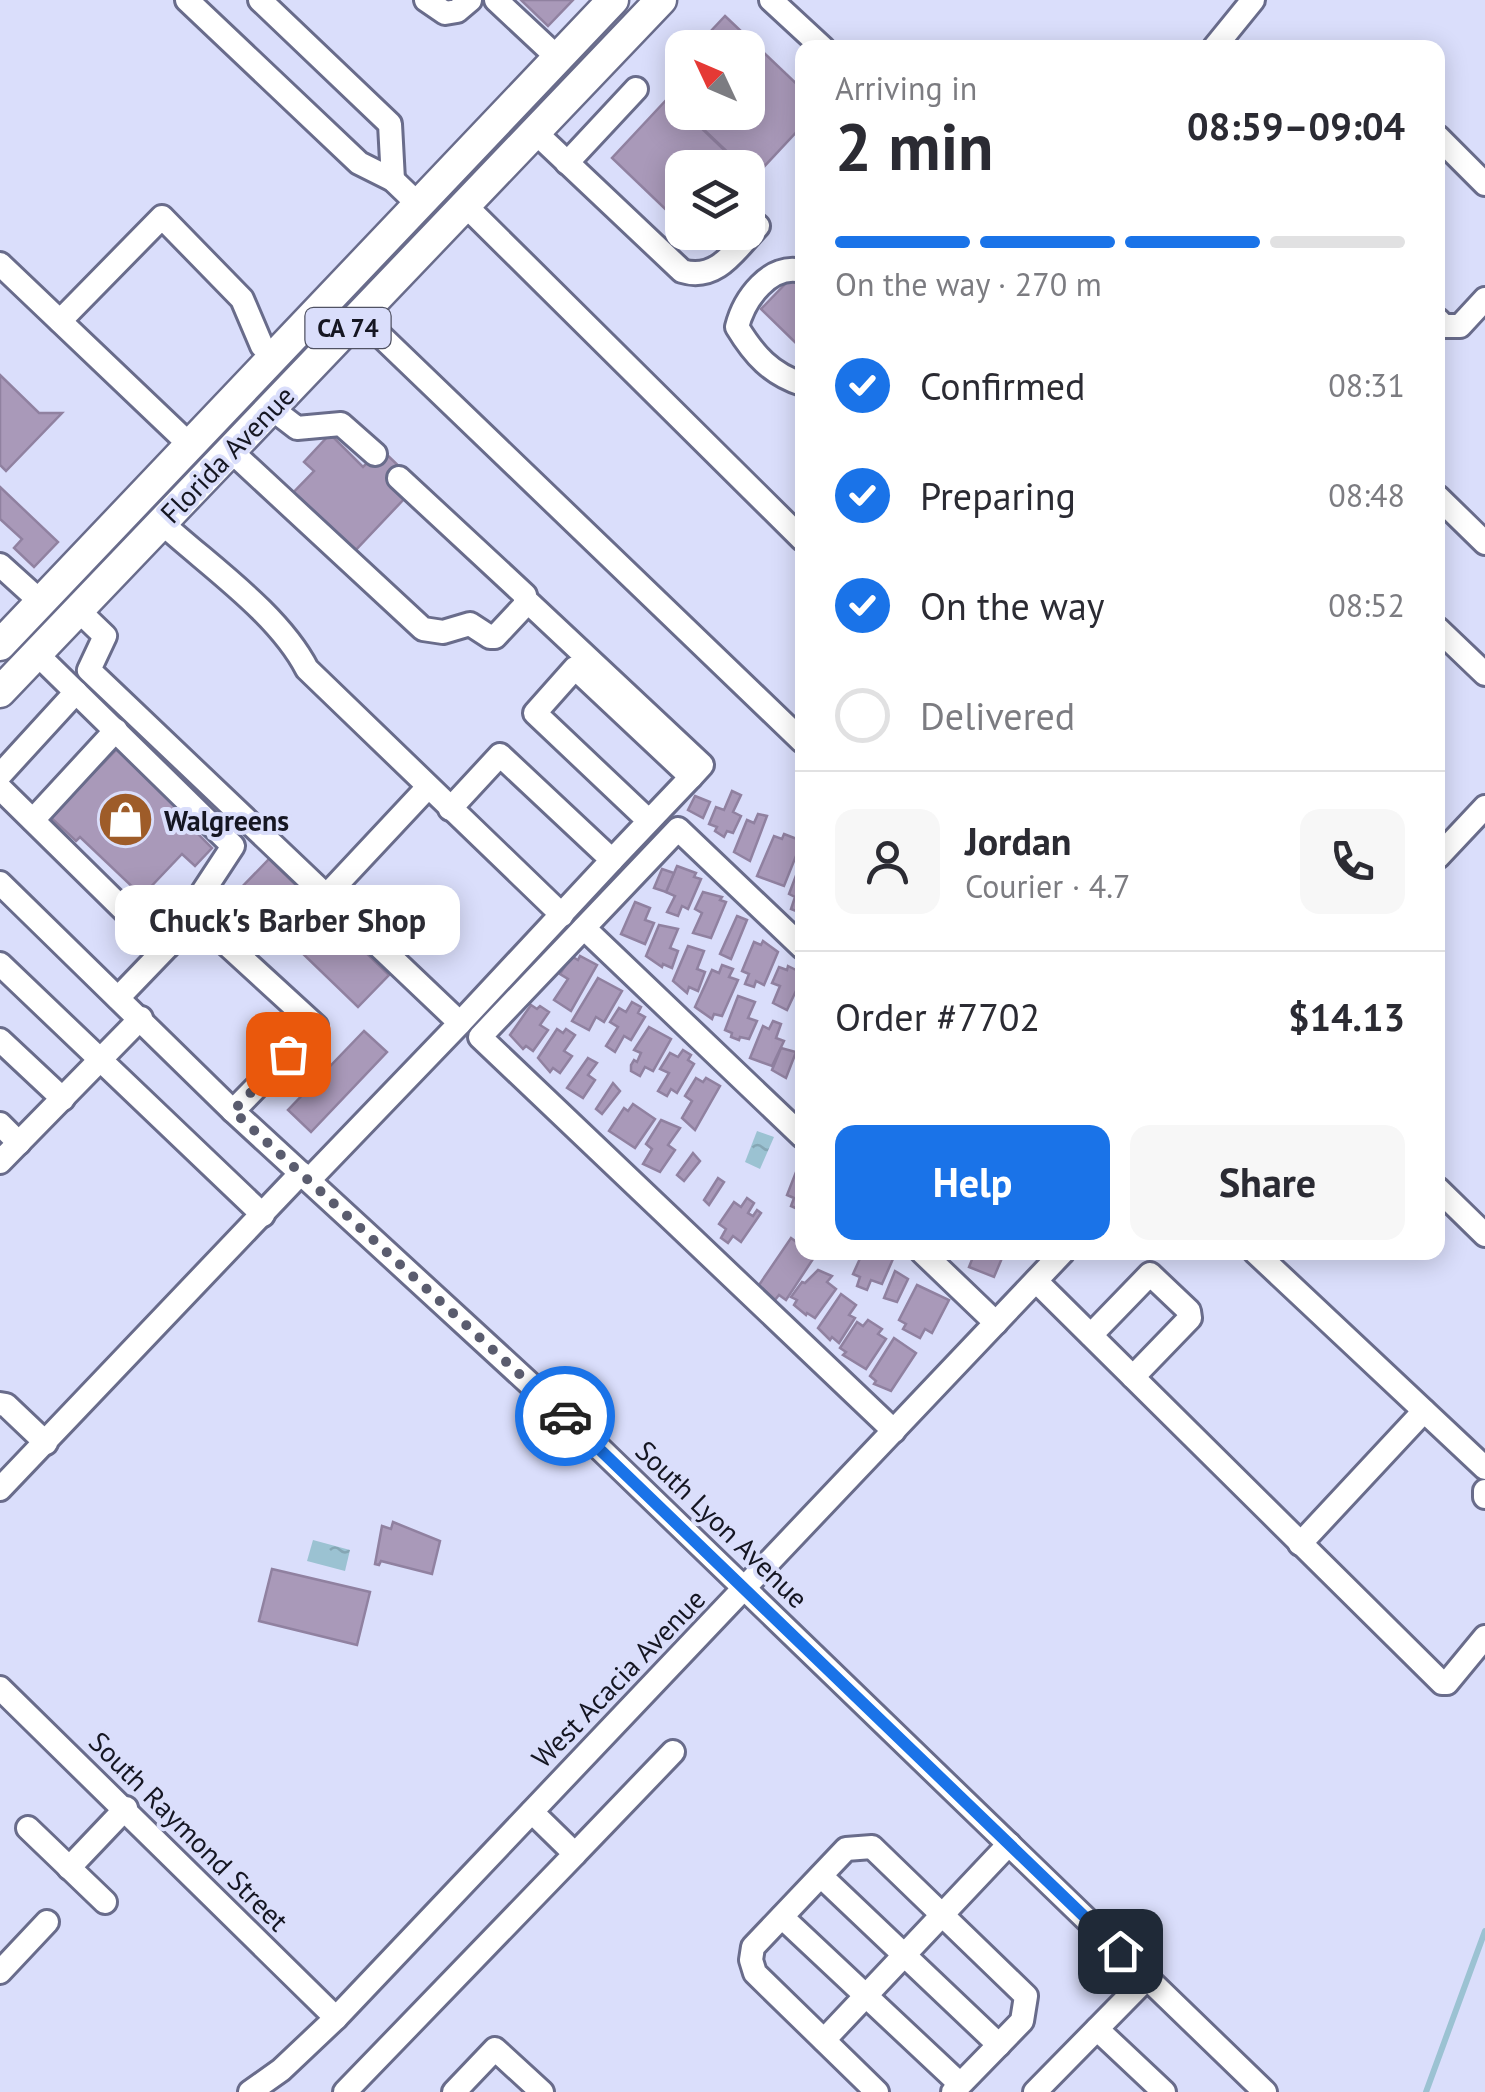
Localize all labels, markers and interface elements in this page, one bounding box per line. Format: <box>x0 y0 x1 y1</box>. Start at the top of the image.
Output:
north arrow <box>665 30 765 130</box>
map controls <box>665 30 765 250</box>
text: Arriving in <box>835 67 977 109</box>
text: 08:59–09:04 <box>1187 101 1405 150</box>
text: 2 min <box>835 104 994 188</box>
button: layers <box>665 150 765 250</box>
text: On the way · 270 m <box>835 263 1102 305</box>
road number: CA 74 <box>306 308 390 348</box>
icon: check <box>835 358 890 413</box>
text: Confirmed <box>920 361 1086 410</box>
text: 08:31 <box>1328 364 1405 406</box>
street label: Florida Avenue <box>152 377 302 531</box>
icon: check <box>835 468 890 523</box>
text: Preparing <box>920 471 1076 520</box>
text: 08:48 <box>1328 474 1405 516</box>
icon: check <box>835 578 890 633</box>
text: On the way <box>920 581 1105 630</box>
text: 08:52 <box>1328 584 1405 626</box>
text: Delivered <box>920 691 1075 740</box>
shop icon: Walgreens <box>95 790 155 850</box>
place label: Walgreens <box>164 802 289 839</box>
button: person <box>835 809 940 914</box>
button: phone <box>1300 809 1405 914</box>
text: Jordan <box>965 816 1071 865</box>
text: Courier · 4.7 <box>965 865 1131 907</box>
callout: Chuck's Barber Shop <box>116 884 460 954</box>
text: Chuck's Barber Shop <box>149 899 426 941</box>
text: Order #7702 <box>835 992 1040 1041</box>
text: $14.13 <box>1288 992 1405 1041</box>
pin <box>246 1012 331 1097</box>
icon: bag <box>261 1027 316 1082</box>
button: Help <box>835 1125 1110 1240</box>
button: Share <box>1130 1125 1405 1240</box>
courier <box>515 1366 615 1466</box>
icon: car <box>538 1389 593 1444</box>
street label: South Lyon Avenue <box>628 1432 816 1616</box>
street label: West Acacia Avenue <box>523 1581 713 1775</box>
street label: South Raymond Street <box>81 1723 297 1939</box>
pin <box>1078 1909 1163 1994</box>
icon: home <box>1093 1924 1148 1979</box>

